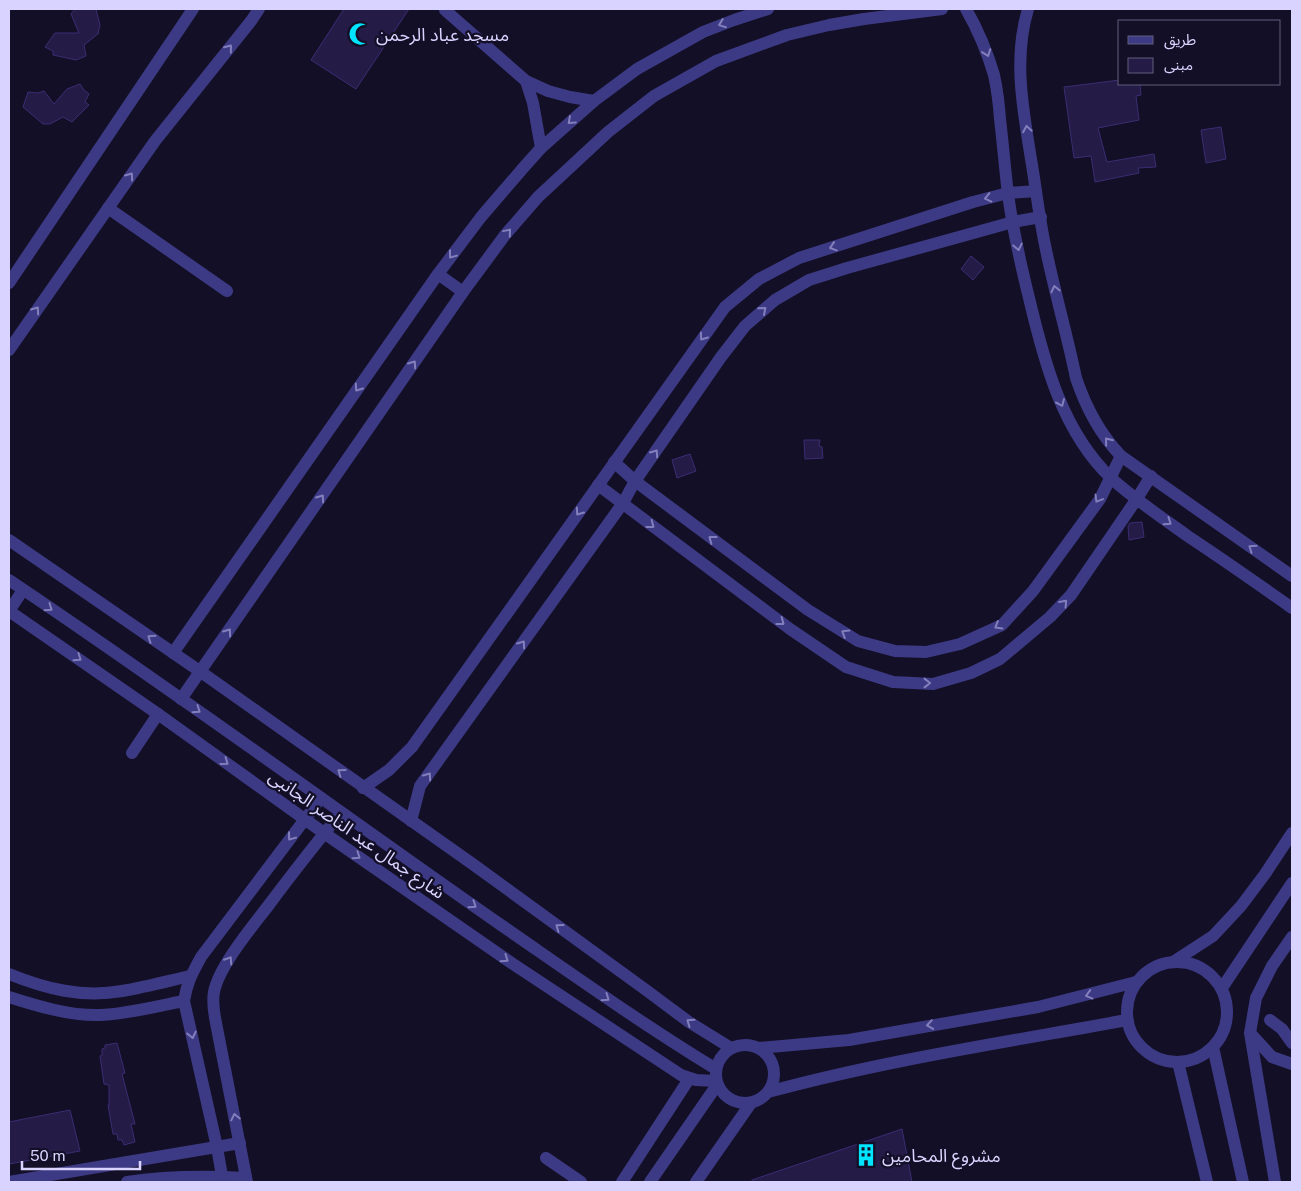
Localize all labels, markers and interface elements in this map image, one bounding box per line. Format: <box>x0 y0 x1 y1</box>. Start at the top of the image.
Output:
one-way arrow <box>718 18 727 29</box>
legend <box>1118 20 1281 85</box>
mosque icon: مسجد عباد الرحمن <box>347 21 373 47</box>
place label: مسجد عباد الرحمن <box>376 24 509 46</box>
text: طريق <box>1164 31 1196 50</box>
one-way arrow <box>224 45 232 54</box>
one-way arrow <box>981 48 991 56</box>
text: مبنى <box>1164 56 1193 74</box>
one-way arrow <box>568 115 577 124</box>
one-way arrow <box>1022 125 1032 134</box>
one-way arrow <box>124 173 133 182</box>
one-way arrow <box>984 192 993 203</box>
one-way arrow <box>502 229 510 238</box>
one-way arrow <box>830 241 838 251</box>
one-way arrow <box>1012 243 1022 252</box>
one-way arrow <box>449 249 458 259</box>
one-way arrow <box>1050 285 1061 294</box>
one-way arrow <box>30 306 39 315</box>
one-way arrow <box>758 307 767 316</box>
one-way arrow <box>701 331 709 340</box>
one-way arrow <box>407 360 416 370</box>
one-way arrow <box>355 382 364 392</box>
one-way arrow <box>1054 398 1064 407</box>
one-way arrow <box>1105 438 1113 447</box>
one-way arrow <box>649 449 658 459</box>
one-way arrow <box>315 494 324 504</box>
one-way arrow <box>1095 494 1105 503</box>
one-way arrow <box>576 507 585 516</box>
one-way arrow <box>1162 516 1172 525</box>
one-way arrow <box>645 519 654 527</box>
one-way arrow <box>709 536 718 544</box>
one-way arrow <box>1248 545 1258 554</box>
one-way arrow <box>1058 599 1067 608</box>
one-way arrow <box>43 602 53 611</box>
one-way arrow <box>775 617 784 625</box>
one-way arrow <box>994 619 1003 629</box>
one-way arrow <box>222 628 231 637</box>
one-way arrow <box>841 629 850 639</box>
one-way arrow <box>147 635 157 644</box>
one-way arrow <box>516 640 525 650</box>
one-way arrow <box>72 652 81 661</box>
one-way arrow <box>924 678 932 688</box>
one-way arrow <box>191 704 201 713</box>
one-way arrow <box>219 756 229 765</box>
street label: شارع جمال عبد الناصر الجانبى <box>263 765 449 906</box>
one-way arrow <box>337 769 347 778</box>
one-way arrow <box>422 772 431 782</box>
one-way arrow <box>288 831 297 841</box>
one-way arrow <box>351 850 361 859</box>
one-way arrow <box>467 899 476 908</box>
one-way arrow <box>555 924 565 933</box>
one-way arrow <box>499 953 509 962</box>
one-way arrow <box>223 957 232 966</box>
one-way arrow <box>1085 989 1094 1000</box>
one-way arrow <box>600 992 610 1001</box>
one-way arrow <box>686 1019 696 1028</box>
one-way arrow <box>925 1020 934 1030</box>
one-way arrow <box>186 1031 197 1040</box>
one-way arrow <box>230 1113 241 1122</box>
scale bar <box>22 1138 140 1170</box>
building icon: مشروع المحامين <box>853 1142 879 1168</box>
place label: مشروع المحامين <box>882 1145 1001 1170</box>
text: 50 m <box>30 1147 65 1164</box>

